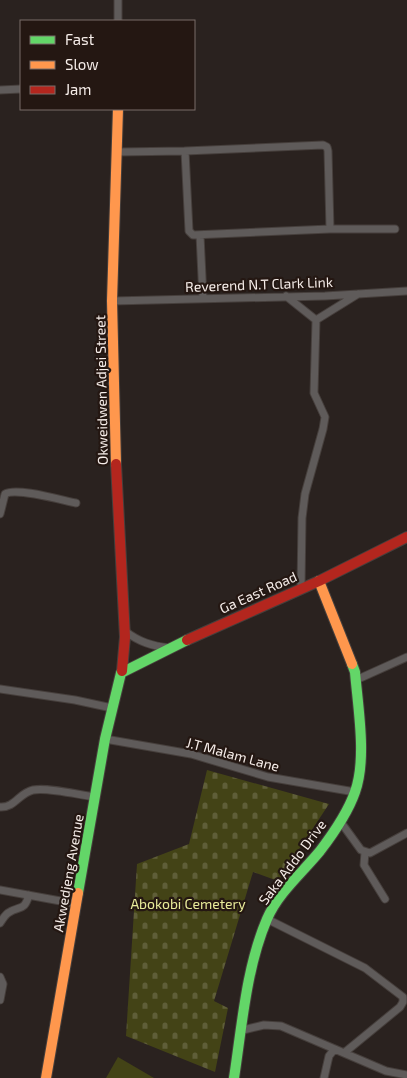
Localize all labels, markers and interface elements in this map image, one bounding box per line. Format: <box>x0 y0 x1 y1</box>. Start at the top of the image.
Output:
legend <box>20 20 195 110</box>
text: Fast <box>65 30 95 48</box>
text: Slow <box>65 55 99 73</box>
text: Jam <box>65 80 91 98</box>
street label: Reverend N.T Clark Link <box>185 273 333 295</box>
street label: Okweidwen Adjei Street <box>91 315 111 465</box>
street label: Ga East Road <box>217 567 299 617</box>
street label: J.T Malam Lane <box>185 733 281 775</box>
street label: Akwedjeng Avenue <box>49 813 87 933</box>
street label: Saka Addo Drive <box>254 816 330 908</box>
park label: Abokobi Cemetery <box>130 895 246 912</box>

